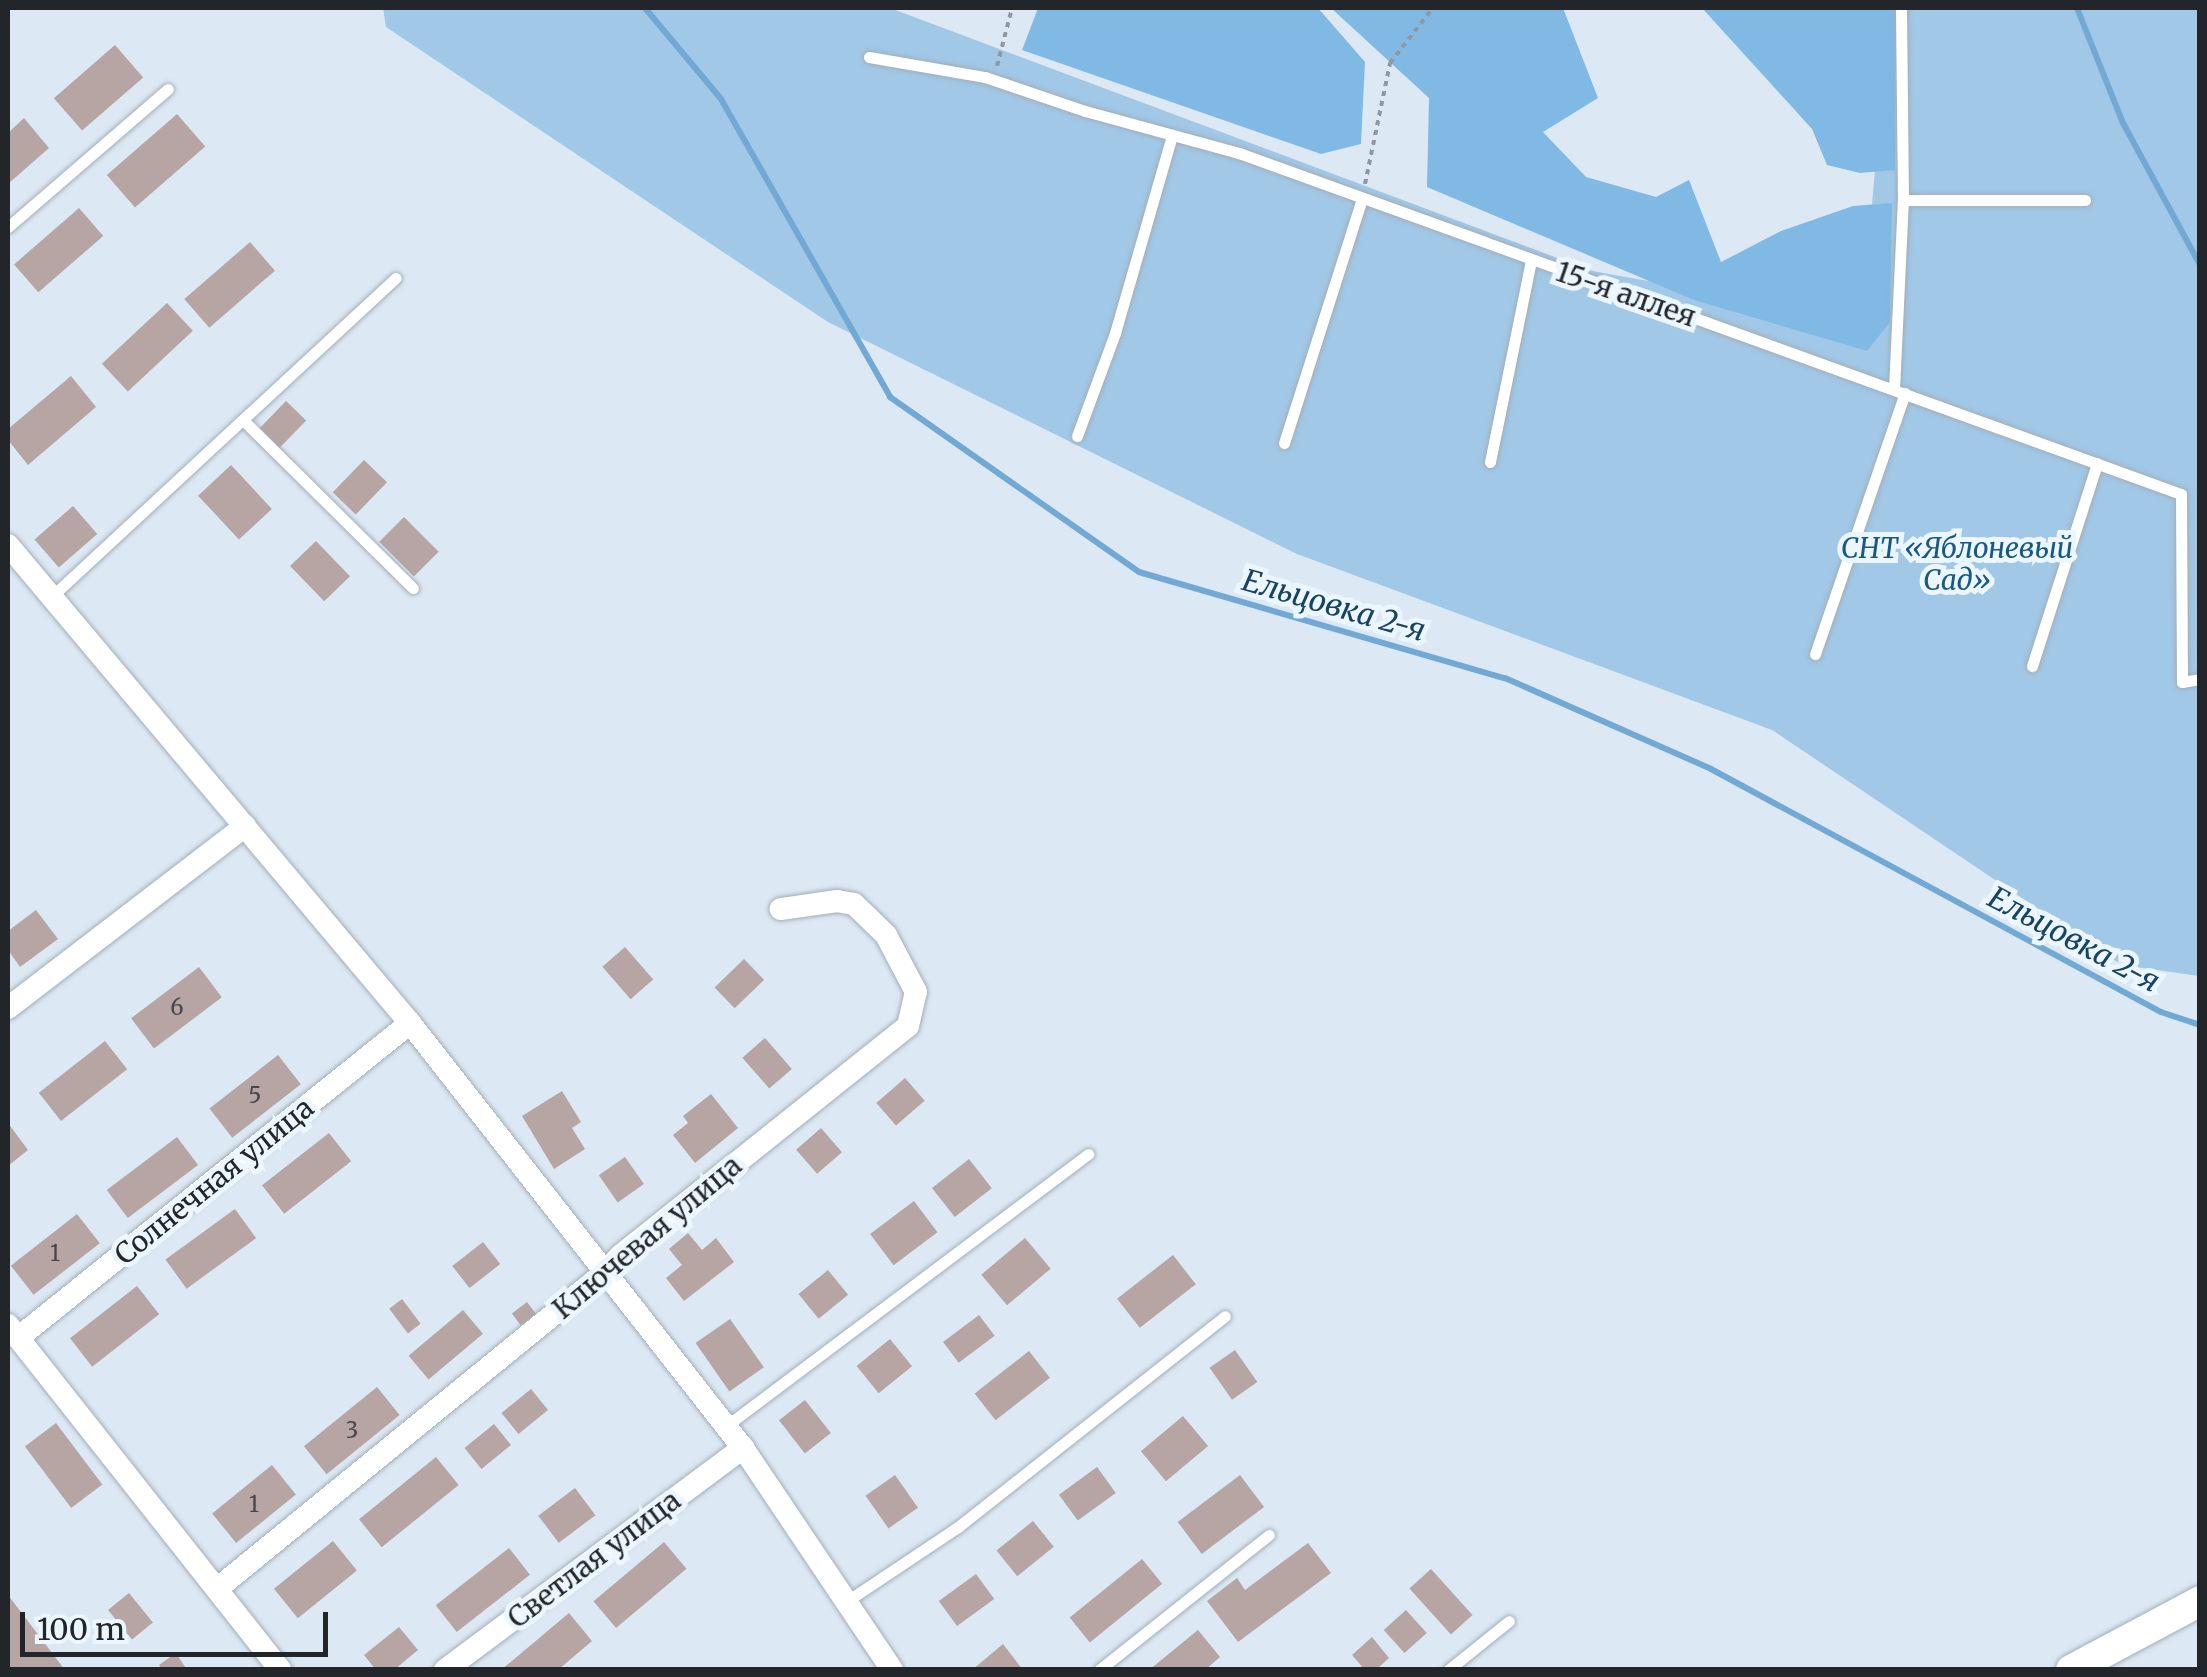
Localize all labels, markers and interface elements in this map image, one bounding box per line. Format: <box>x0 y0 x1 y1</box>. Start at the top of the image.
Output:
street label: 15-я аллея <box>1552 254 1700 334</box>
park label: СНТ «Яблоневый Сад» <box>1841 531 2073 597</box>
water label: Ельцовка 2-я <box>1238 562 1430 648</box>
water label: Ельцовка 2-я <box>1982 879 2166 999</box>
house number: 6 <box>170 995 184 1021</box>
house number: 5 <box>249 1083 261 1109</box>
street label: Солнечная улица <box>108 1091 320 1271</box>
street label: Ключевая улица <box>546 1148 748 1326</box>
house number: 1 <box>50 1241 60 1267</box>
house number: 3 <box>346 1418 358 1444</box>
street label: Светлая улица <box>501 1483 687 1635</box>
house number: 1 <box>249 1492 259 1518</box>
scale bar <box>25 1592 332 1654</box>
text: 100 m <box>37 1610 125 1648</box>

